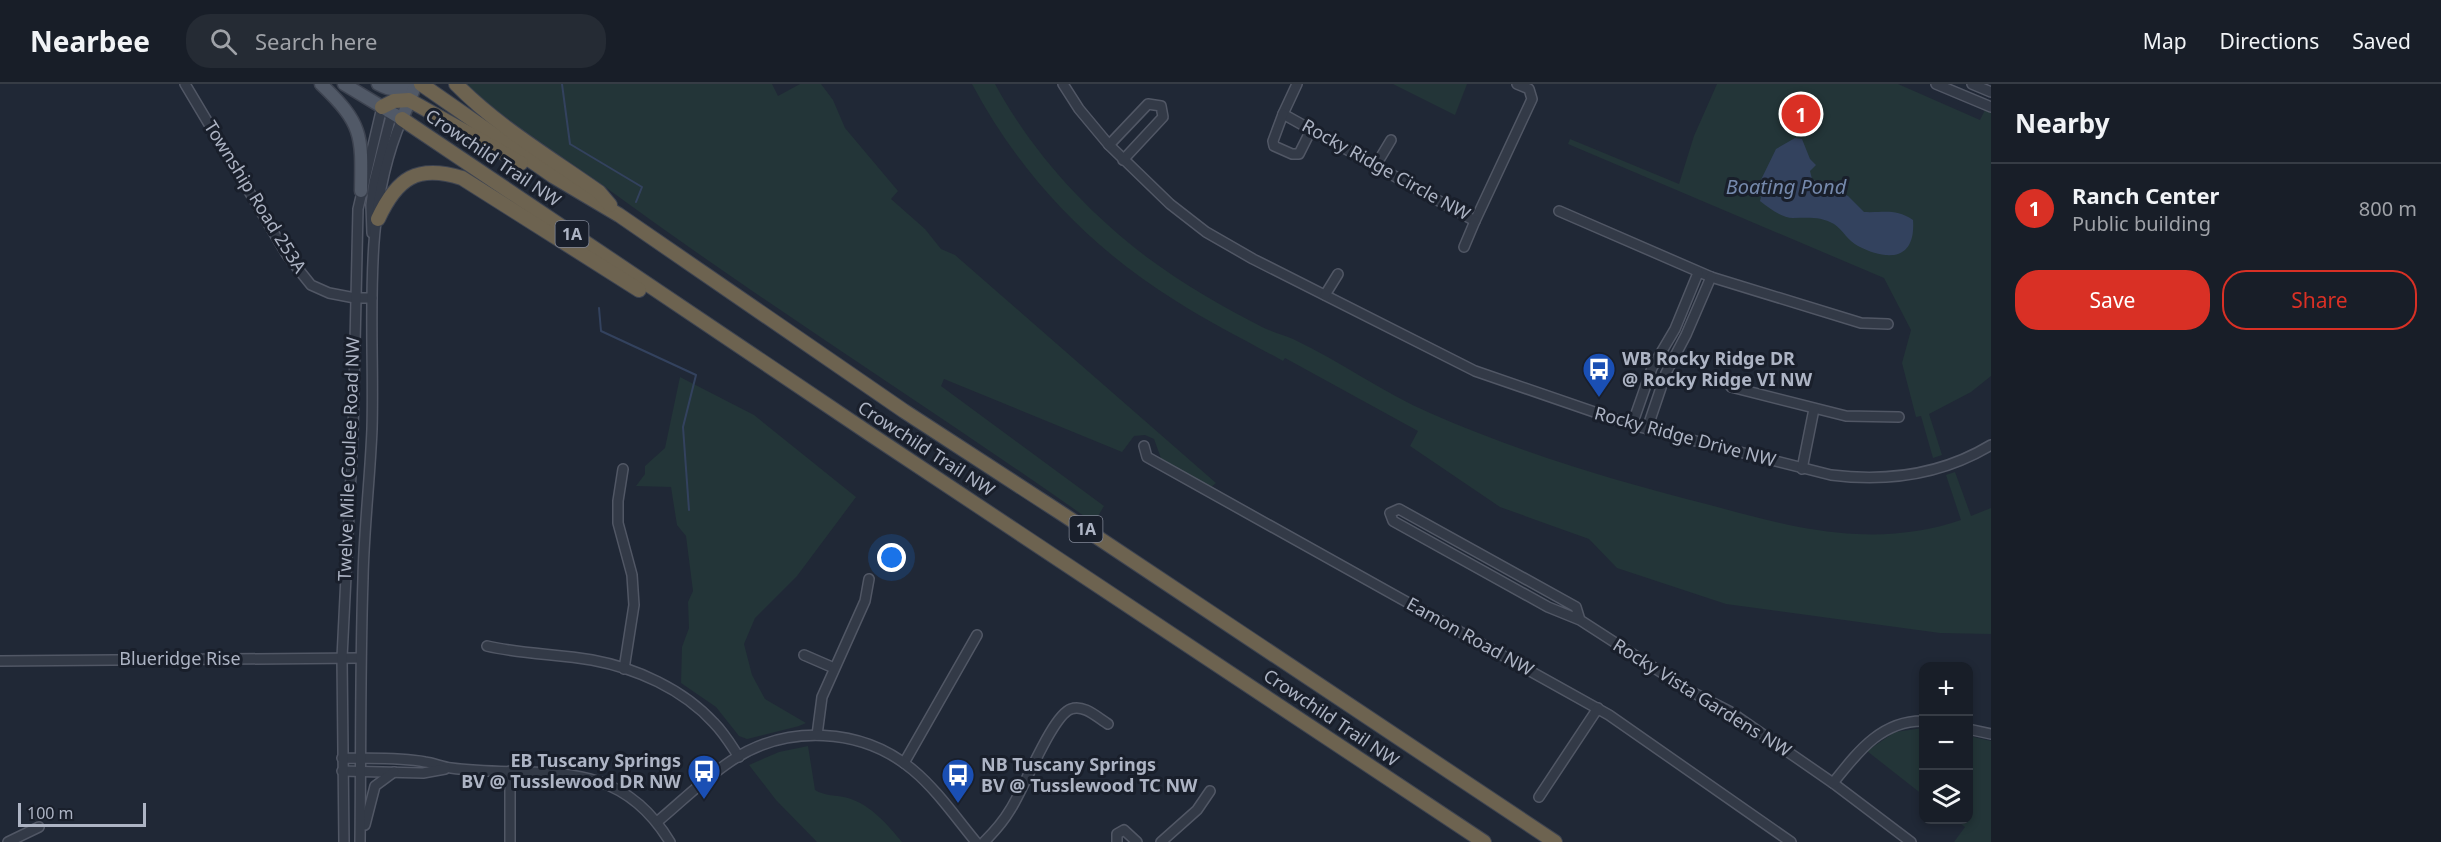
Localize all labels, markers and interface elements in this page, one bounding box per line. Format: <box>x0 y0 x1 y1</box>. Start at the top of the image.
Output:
search box <box>186 14 606 68</box>
text: Nearbee <box>30 22 150 60</box>
icon: search <box>207 25 240 58</box>
text: Search here <box>255 26 377 56</box>
text: Map <box>2143 27 2187 55</box>
text: Directions <box>2220 27 2319 55</box>
text: Saved <box>2352 27 2411 55</box>
pin: 1 <box>1782 92 1820 136</box>
street label: Crowchild Trail NW <box>421 103 566 212</box>
text: Nearby <box>2015 105 2110 141</box>
street label: Rocky Ridge Circle NW <box>1298 113 1475 225</box>
street label: Township Road 253A <box>199 116 313 277</box>
water label: Boating Pond <box>1726 173 1847 200</box>
text: Ranch Center <box>2072 180 2219 210</box>
text: 1 <box>2029 195 2040 222</box>
text: 800 m <box>2359 195 2417 222</box>
text: Public building <box>2072 210 2211 237</box>
road number: 1A <box>556 221 588 247</box>
button: Save <box>2015 270 2210 330</box>
button: Share <box>2222 270 2417 330</box>
street label: Twelve Mile Coulee Road NW <box>332 336 364 582</box>
place label: WB Rocky Ridge DR @ Rocky Ridge VI NW <box>1622 346 1813 391</box>
bus stop icon: WB Rocky Ridge DR @ Rocky Ridge VI NW <box>1581 351 1617 398</box>
street label: Crowchild Trail NW <box>853 395 1000 502</box>
street label: Rocky Ridge Drive NW <box>1592 400 1779 472</box>
road number: 1A <box>1070 516 1102 542</box>
your location <box>877 543 906 572</box>
street label: Eamon Road NW <box>1403 591 1539 681</box>
street label: Rocky Vista Gardens NW <box>1609 632 1796 762</box>
street label: Blueridge Rise <box>119 646 241 670</box>
map controls <box>1919 662 1973 824</box>
button: + <box>1919 662 1973 716</box>
street label: Crowchild Trail NW <box>1259 663 1404 772</box>
button: − <box>1919 716 1973 770</box>
place label: EB Tuscany Springs BV @ Tusslewood DR NW <box>461 748 682 793</box>
place label: NB Tuscany Springs BV @ Tusslewood TC NW <box>981 752 1198 797</box>
bus stop icon: EB Tuscany Springs BV @ Tusslewood DR NW <box>686 753 722 800</box>
bus stop icon: NB Tuscany Springs BV @ Tusslewood TC NW <box>940 757 976 804</box>
button: layers <box>1919 770 1973 824</box>
scale bar <box>18 800 146 828</box>
text: 100 m <box>27 802 74 824</box>

